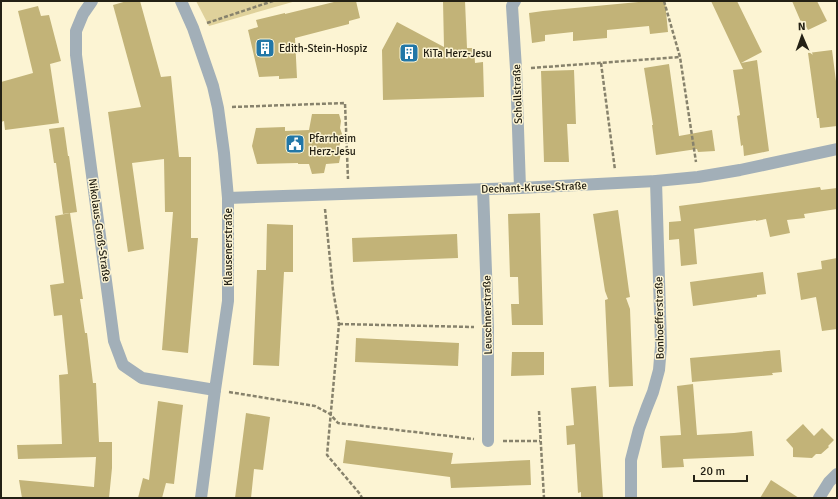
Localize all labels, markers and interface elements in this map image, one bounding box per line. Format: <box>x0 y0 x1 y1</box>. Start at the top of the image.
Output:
north arrow <box>782 16 822 56</box>
text: N <box>798 20 806 33</box>
building icon: Edith-Stein-Hospiz <box>254 37 276 59</box>
place label: Edith-Stein-Hospiz <box>279 42 367 55</box>
building icon: KiTa Herz-Jesu <box>398 42 420 64</box>
place label: KiTa Herz-Jesu <box>423 47 492 60</box>
street label: Schollstraße <box>510 64 525 124</box>
place label: Pfarrheim Herz-Jesu <box>309 132 356 158</box>
public building icon: Pfarrheim Herz-Jesu <box>284 133 306 155</box>
street label: Nikolaus-Groß-Straße <box>86 178 113 283</box>
street label: Dechant-Kruse-Straße <box>481 179 587 196</box>
street label: Klausenerstraße <box>222 208 235 286</box>
street label: Leuschnerstraße <box>480 275 495 355</box>
street label: Bonhoefferstraße <box>652 277 667 359</box>
scale bar <box>694 457 747 483</box>
text: 20 m <box>700 464 725 479</box>

